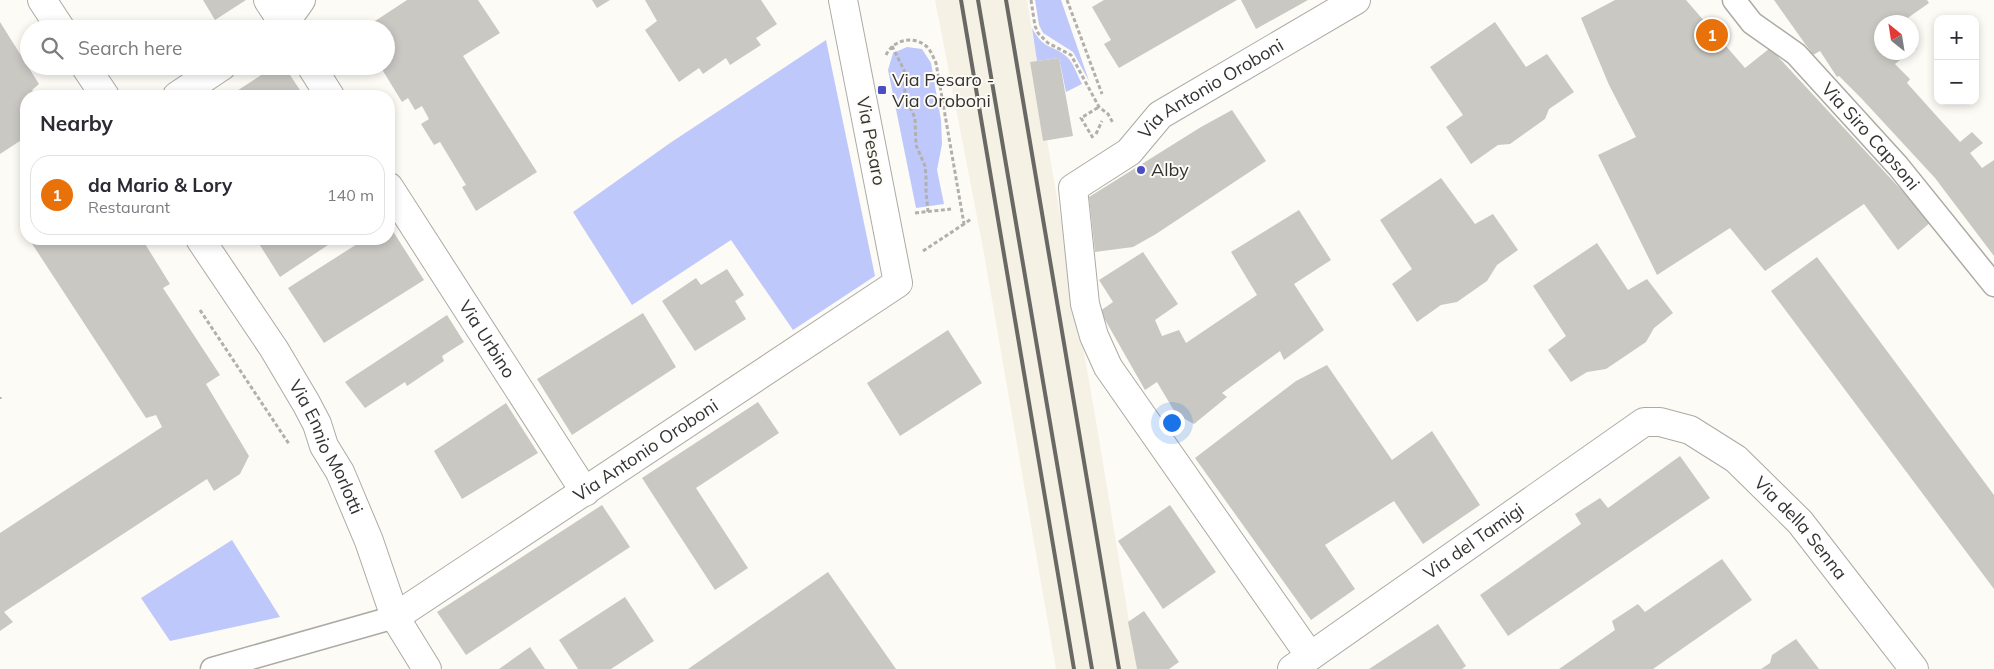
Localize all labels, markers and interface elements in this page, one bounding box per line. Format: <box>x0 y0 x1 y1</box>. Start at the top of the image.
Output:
north arrow <box>1874 15 1919 60</box>
map controls <box>1934 15 1979 105</box>
button: + <box>1934 15 1979 60</box>
pin: 1 <box>1696 16 1728 54</box>
search box <box>20 20 395 75</box>
street label: Via Antonio Oroboni <box>1133 33 1287 143</box>
icon: search <box>38 34 66 62</box>
text: Search here <box>78 36 182 60</box>
button: − <box>1934 60 1979 105</box>
place label: Via Pesaro - Via Oroboni <box>892 68 994 112</box>
street label: Via Siro Capsoni <box>1816 77 1925 195</box>
marker: Via Pesaro - Via Oroboni <box>876 84 888 96</box>
street label: Via Pesaro <box>852 95 891 187</box>
text: Nearby <box>40 110 113 136</box>
place label: Alby <box>1151 158 1189 181</box>
marker: Alby <box>1135 164 1147 176</box>
text: da Mario & Lory <box>88 173 232 197</box>
text: 1 <box>52 185 62 205</box>
text: 140 m <box>327 185 374 205</box>
text: Restaurant <box>88 197 170 217</box>
street label: Via Urbino <box>454 296 521 382</box>
street label: Via Ennio Morlotti <box>284 376 368 518</box>
street label: Via Antonio Oroboni <box>569 394 722 506</box>
your location <box>1159 410 1185 436</box>
street label: Via della Senna <box>1749 471 1852 584</box>
street label: Via del Tamigi <box>1419 498 1528 584</box>

